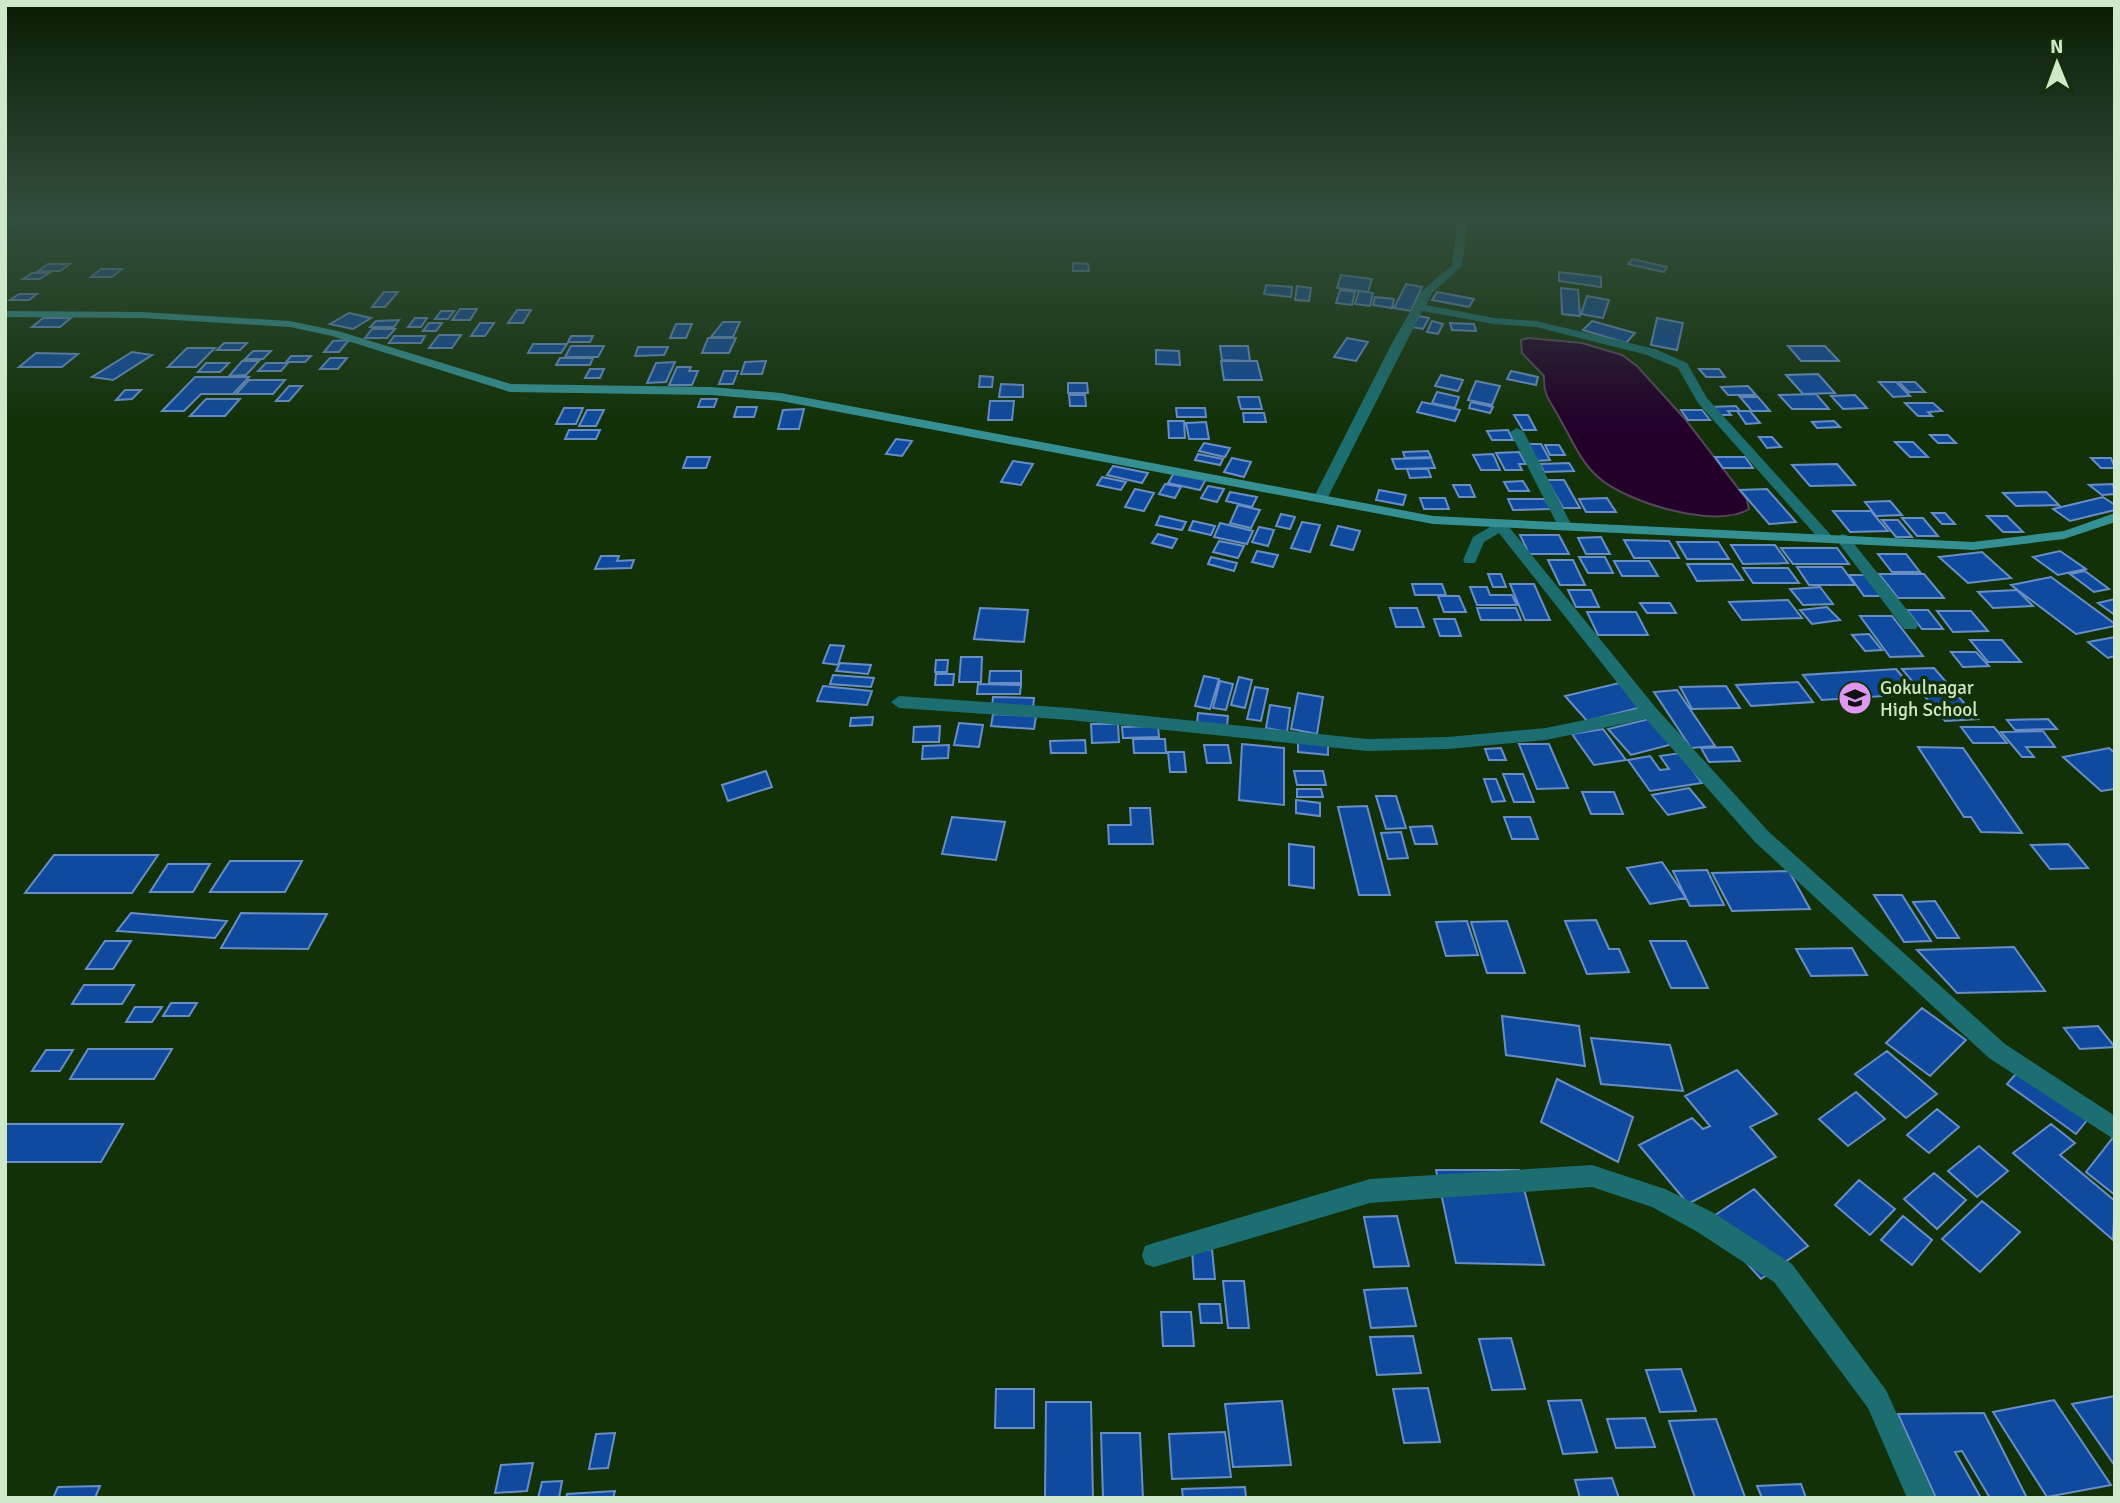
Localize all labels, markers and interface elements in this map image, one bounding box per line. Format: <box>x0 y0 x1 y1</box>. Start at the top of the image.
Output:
north arrow <box>2022 28 2092 98</box>
text: N <box>2050 35 2064 59</box>
place label: Gokulnagar High School <box>1880 676 1978 722</box>
school or university icon: Gokulnagar High School <box>1836 679 1874 717</box>

